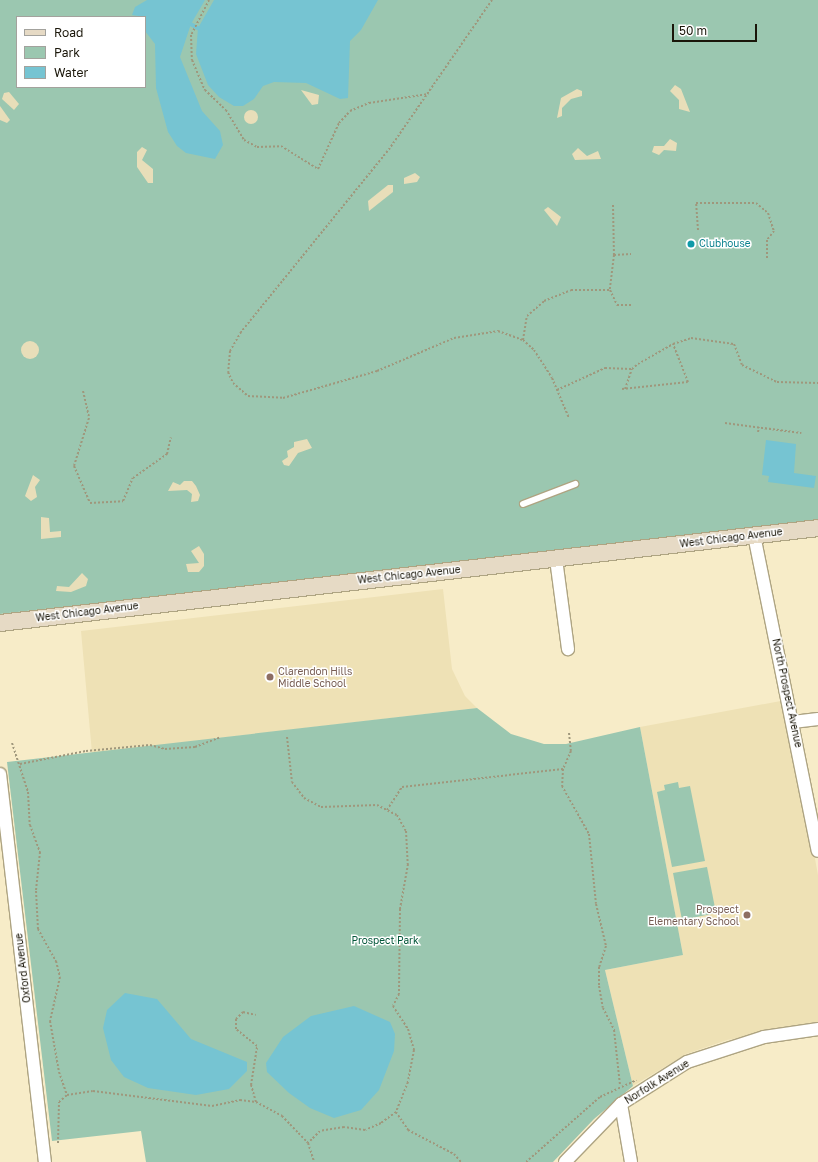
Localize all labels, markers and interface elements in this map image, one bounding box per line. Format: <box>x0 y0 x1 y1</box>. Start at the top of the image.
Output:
legend <box>16 16 146 88</box>
scale bar <box>674 16 759 42</box>
text: 50 m <box>679 23 707 38</box>
text: Road <box>54 25 83 40</box>
text: Park <box>54 45 80 60</box>
text: Water <box>54 65 88 80</box>
place label: Clubhouse <box>699 238 750 250</box>
marker: Clubhouse <box>686 239 696 249</box>
street label: West Chicago Avenue <box>679 526 783 550</box>
street label: West Chicago Avenue <box>357 564 461 586</box>
street label: West Chicago Avenue <box>35 600 139 624</box>
street label: North Prospect Avenue <box>770 637 804 749</box>
place label: Clarendon Hills Middle School <box>278 665 352 688</box>
marker: Clarendon Hills Middle School <box>265 672 275 682</box>
place label: Prospect Elementary School <box>648 903 739 926</box>
marker: Prospect Elementary School <box>742 910 752 920</box>
street label: Oxford Avenue <box>13 932 33 1004</box>
park label: Prospect Park <box>351 935 419 947</box>
street label: Norfolk Avenue <box>622 1057 692 1107</box>

